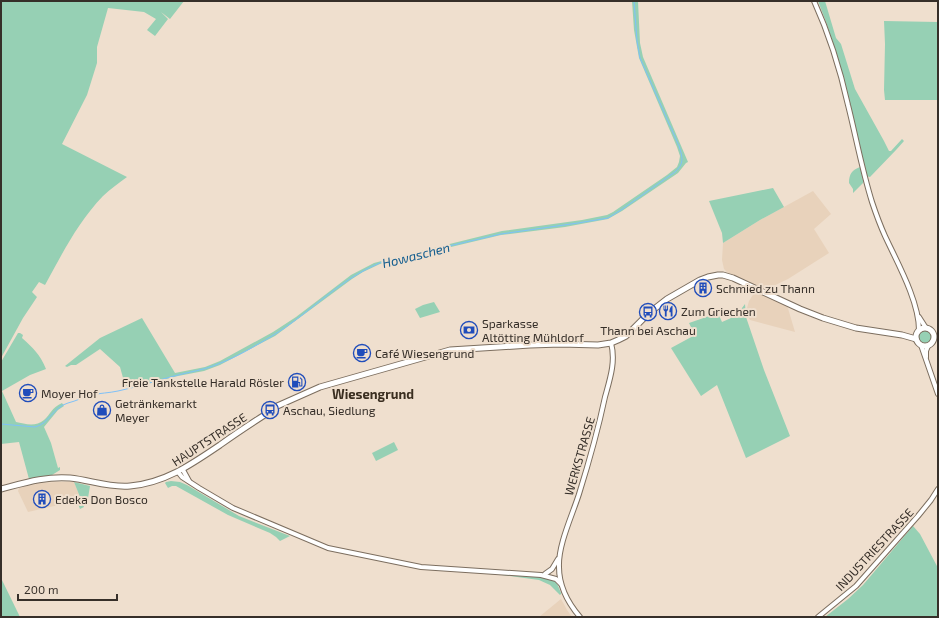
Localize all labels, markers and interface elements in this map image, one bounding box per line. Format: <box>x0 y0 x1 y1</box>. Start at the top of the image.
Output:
water label: Howaschen <box>380 239 452 271</box>
building icon: Schmied zu Thann <box>693 278 713 298</box>
place label: Schmied zu Thann <box>716 281 815 295</box>
restaurant icon: Zum Griechen <box>658 301 678 321</box>
bus stop icon: Thann bei Aschau <box>638 302 658 322</box>
place label: Zum Griechen <box>681 304 756 318</box>
place label: Sparkasse Altötting Mühldorf <box>482 316 584 344</box>
bank icon: Sparkasse Altötting Mühldorf <box>459 320 479 340</box>
place label: Thann bei Aschau <box>600 323 696 337</box>
cafe icon: Café Wiesengrund <box>352 343 372 363</box>
place label: Café Wiesengrund <box>375 346 474 360</box>
fuel station icon: Freie Tankstelle Harald Rösler <box>287 372 307 392</box>
place label: Freie Tankstelle Harald Rösler <box>122 375 284 389</box>
cafe icon: Moyer Hof <box>18 383 38 403</box>
place label: Moyer Hof <box>41 386 98 400</box>
district label: Wiesengrund <box>332 386 414 402</box>
place label: Getränkemarkt Meyer <box>115 396 197 424</box>
shop icon: Getränkemarkt Meyer <box>92 400 112 420</box>
bus stop icon: Aschau, Siedlung <box>260 400 280 420</box>
place label: Aschau, Siedlung <box>283 403 376 417</box>
street label: HAUPTSTRASSE <box>169 409 249 468</box>
street label: WERKSTRASSE <box>561 415 597 497</box>
building icon: Edeka Don Bosco <box>32 489 52 509</box>
place label: Edeka Don Bosco <box>55 492 148 506</box>
street label: INDUSTRIESTRASSE <box>832 505 916 593</box>
scale bar <box>18 576 117 602</box>
text: 200 m <box>24 582 58 596</box>

